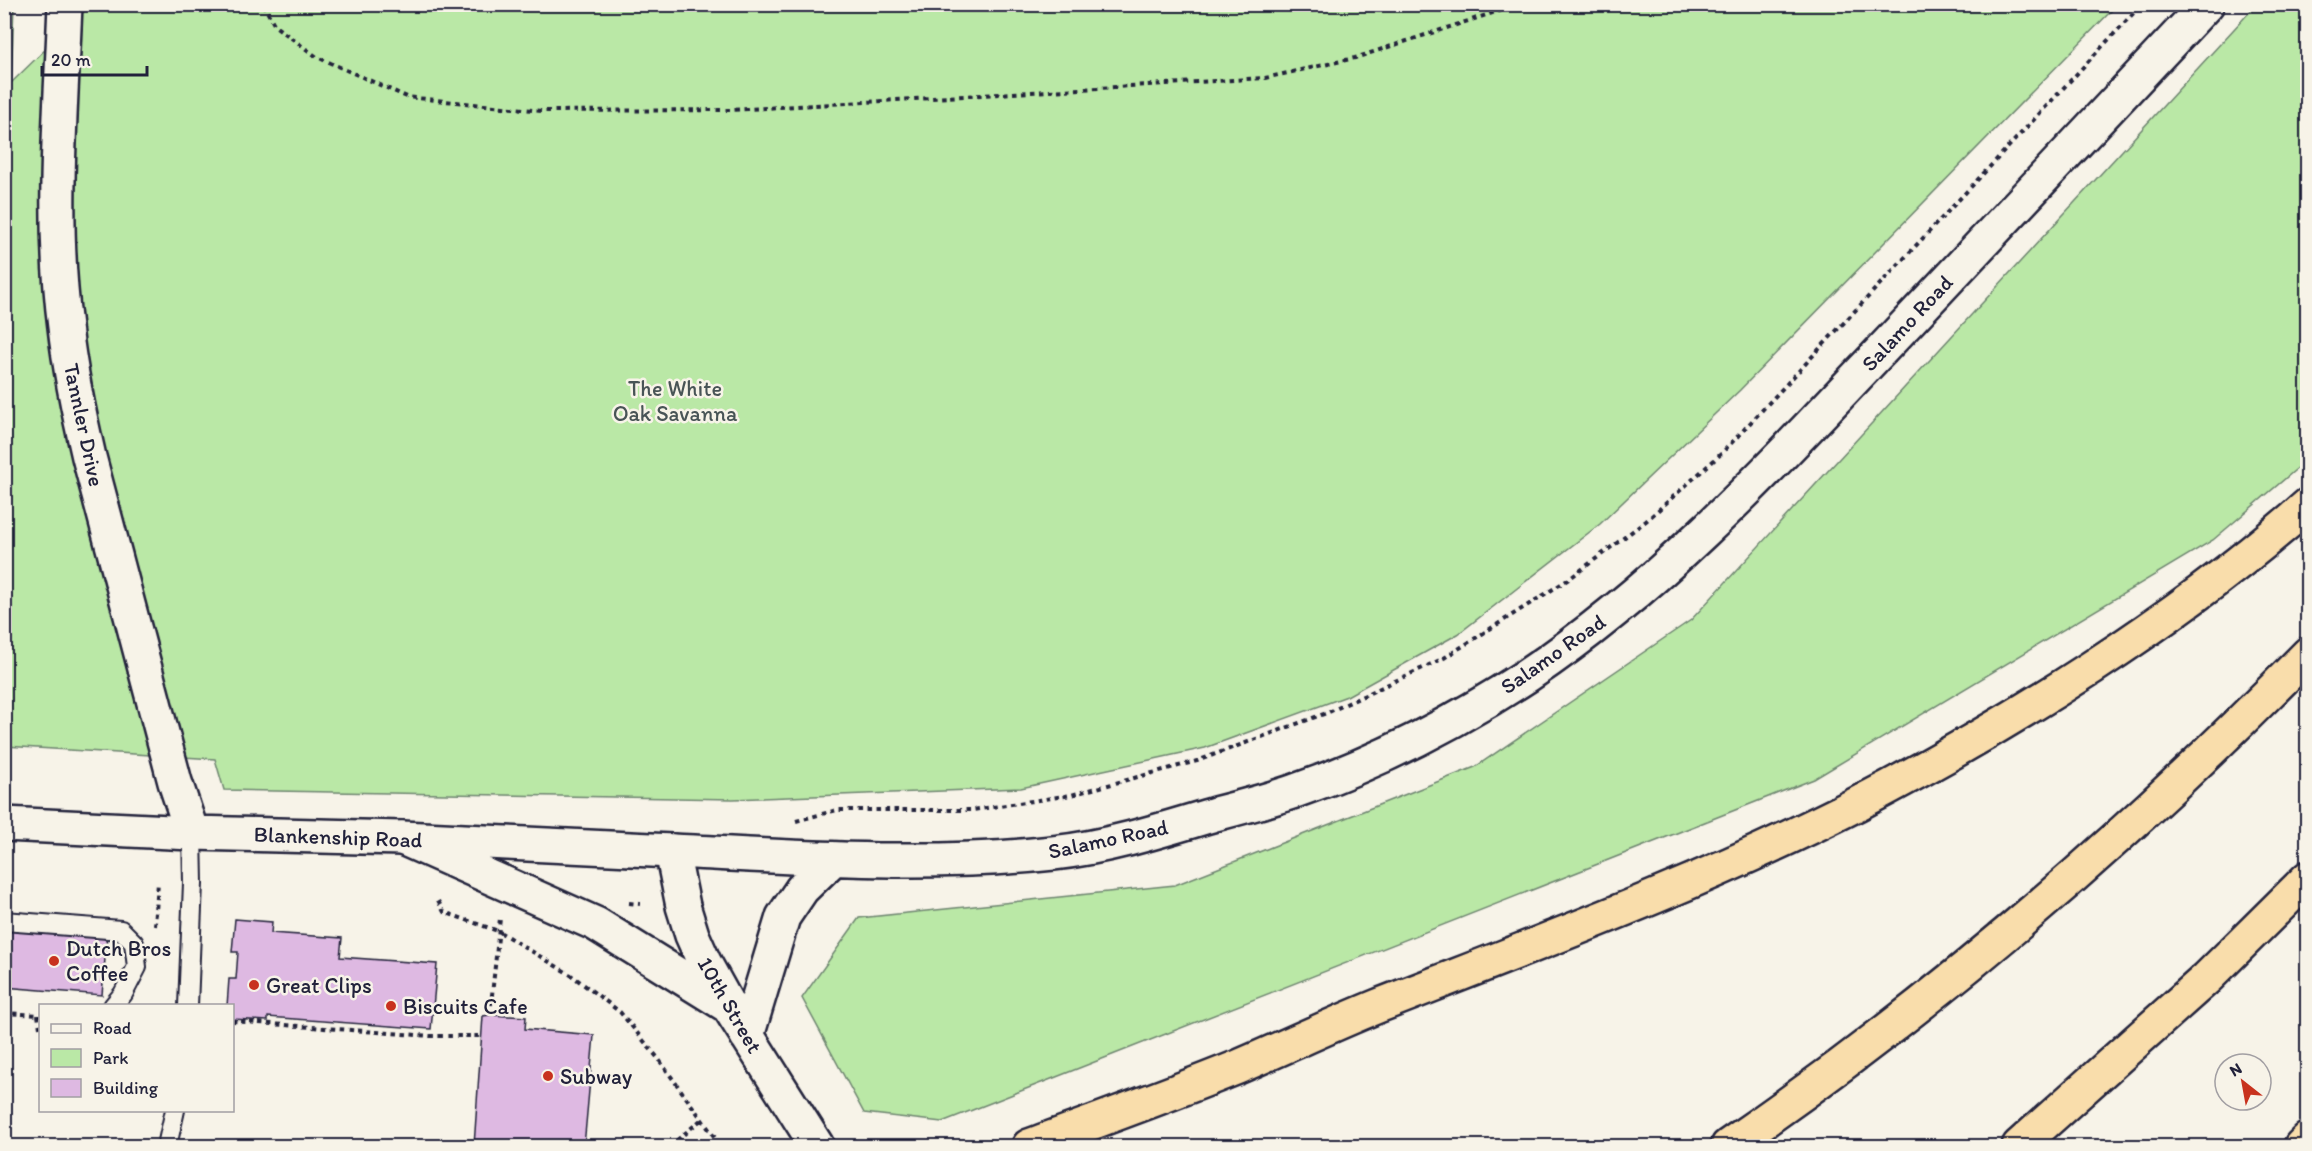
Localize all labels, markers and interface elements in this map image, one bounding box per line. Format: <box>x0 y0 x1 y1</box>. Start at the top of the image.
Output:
scale bar <box>42 39 147 77</box>
text: 20 m <box>51 49 91 71</box>
street label: Salamo Road <box>1856 269 1958 377</box>
street label: Tannler Drive <box>58 361 110 489</box>
park label: The White Oak Savanna <box>613 375 738 427</box>
street label: Salamo Road <box>1495 608 1611 700</box>
street label: Salamo Road <box>1046 813 1170 865</box>
street label: Blankenship Road <box>253 821 423 853</box>
place label: Dutch Bros Coffee <box>66 935 171 987</box>
street label: 10th Street <box>692 952 768 1058</box>
marker: Dutch Bros Coffee <box>47 954 61 968</box>
place label: Great Clips <box>266 972 372 999</box>
marker: Great Clips <box>247 978 261 992</box>
place label: Biscuits Cafe <box>403 993 528 1020</box>
marker: Biscuits Cafe <box>384 999 398 1013</box>
legend <box>39 1004 234 1112</box>
text: Road <box>93 1017 132 1039</box>
text: Park <box>93 1047 128 1069</box>
north arrow <box>2213 1052 2273 1112</box>
text: N <box>2226 1059 2245 1080</box>
place label: Subway <box>560 1063 633 1090</box>
marker: Subway <box>541 1069 555 1083</box>
text: Building <box>93 1077 159 1099</box>

